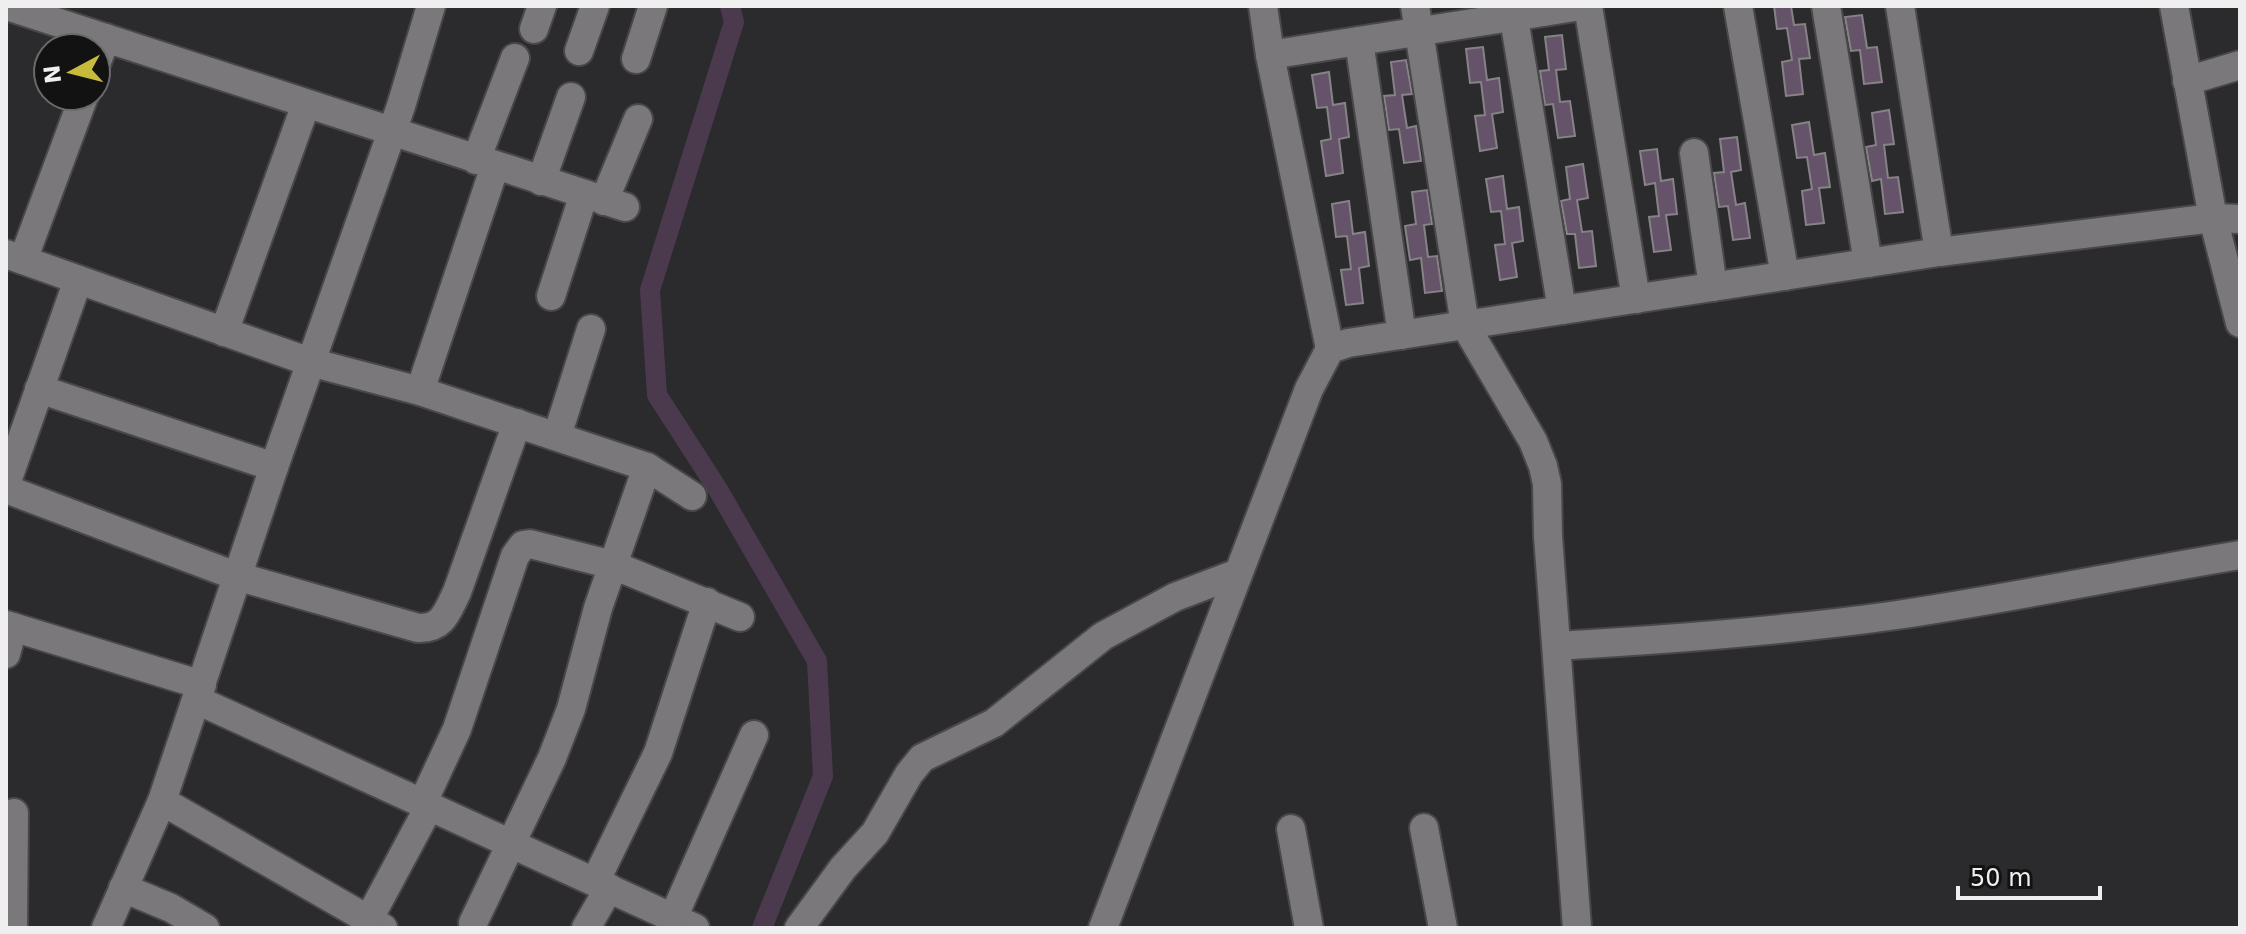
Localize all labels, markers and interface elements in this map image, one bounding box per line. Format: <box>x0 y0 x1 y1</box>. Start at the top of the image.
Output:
north arrow <box>32 32 112 112</box>
text: N <box>39 64 66 85</box>
scale bar <box>1958 850 2100 900</box>
text: 50 m <box>1970 864 2032 892</box>

